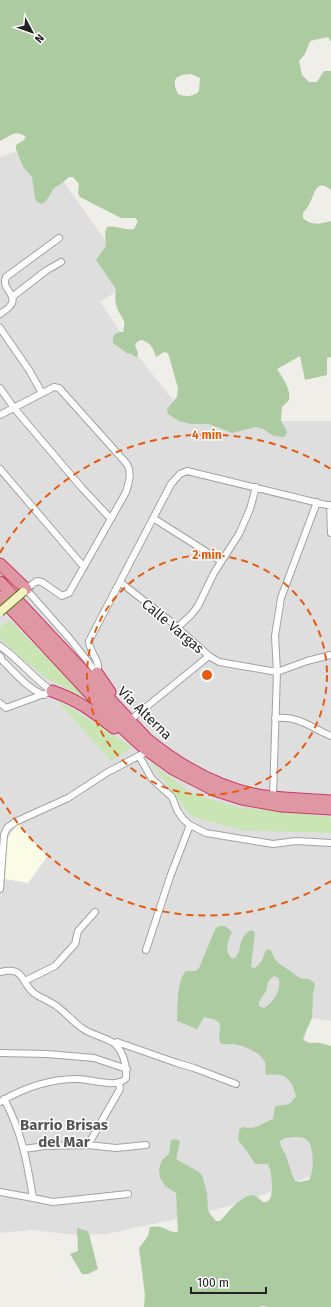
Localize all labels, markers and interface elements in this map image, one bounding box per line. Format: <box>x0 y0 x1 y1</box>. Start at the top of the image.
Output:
north arrow <box>12 12 52 52</box>
text: N <box>32 31 46 45</box>
text: 4 min <box>192 428 222 442</box>
text: 2 min <box>192 548 222 562</box>
street label: Calle Vargas <box>138 596 207 658</box>
centre of rings <box>200 668 214 682</box>
street label: Vía Alterna <box>114 683 175 743</box>
district label: Barrio Brisas del Mar <box>20 1116 108 1151</box>
scale bar <box>191 1269 266 1295</box>
text: 100 m <box>197 1276 229 1290</box>

